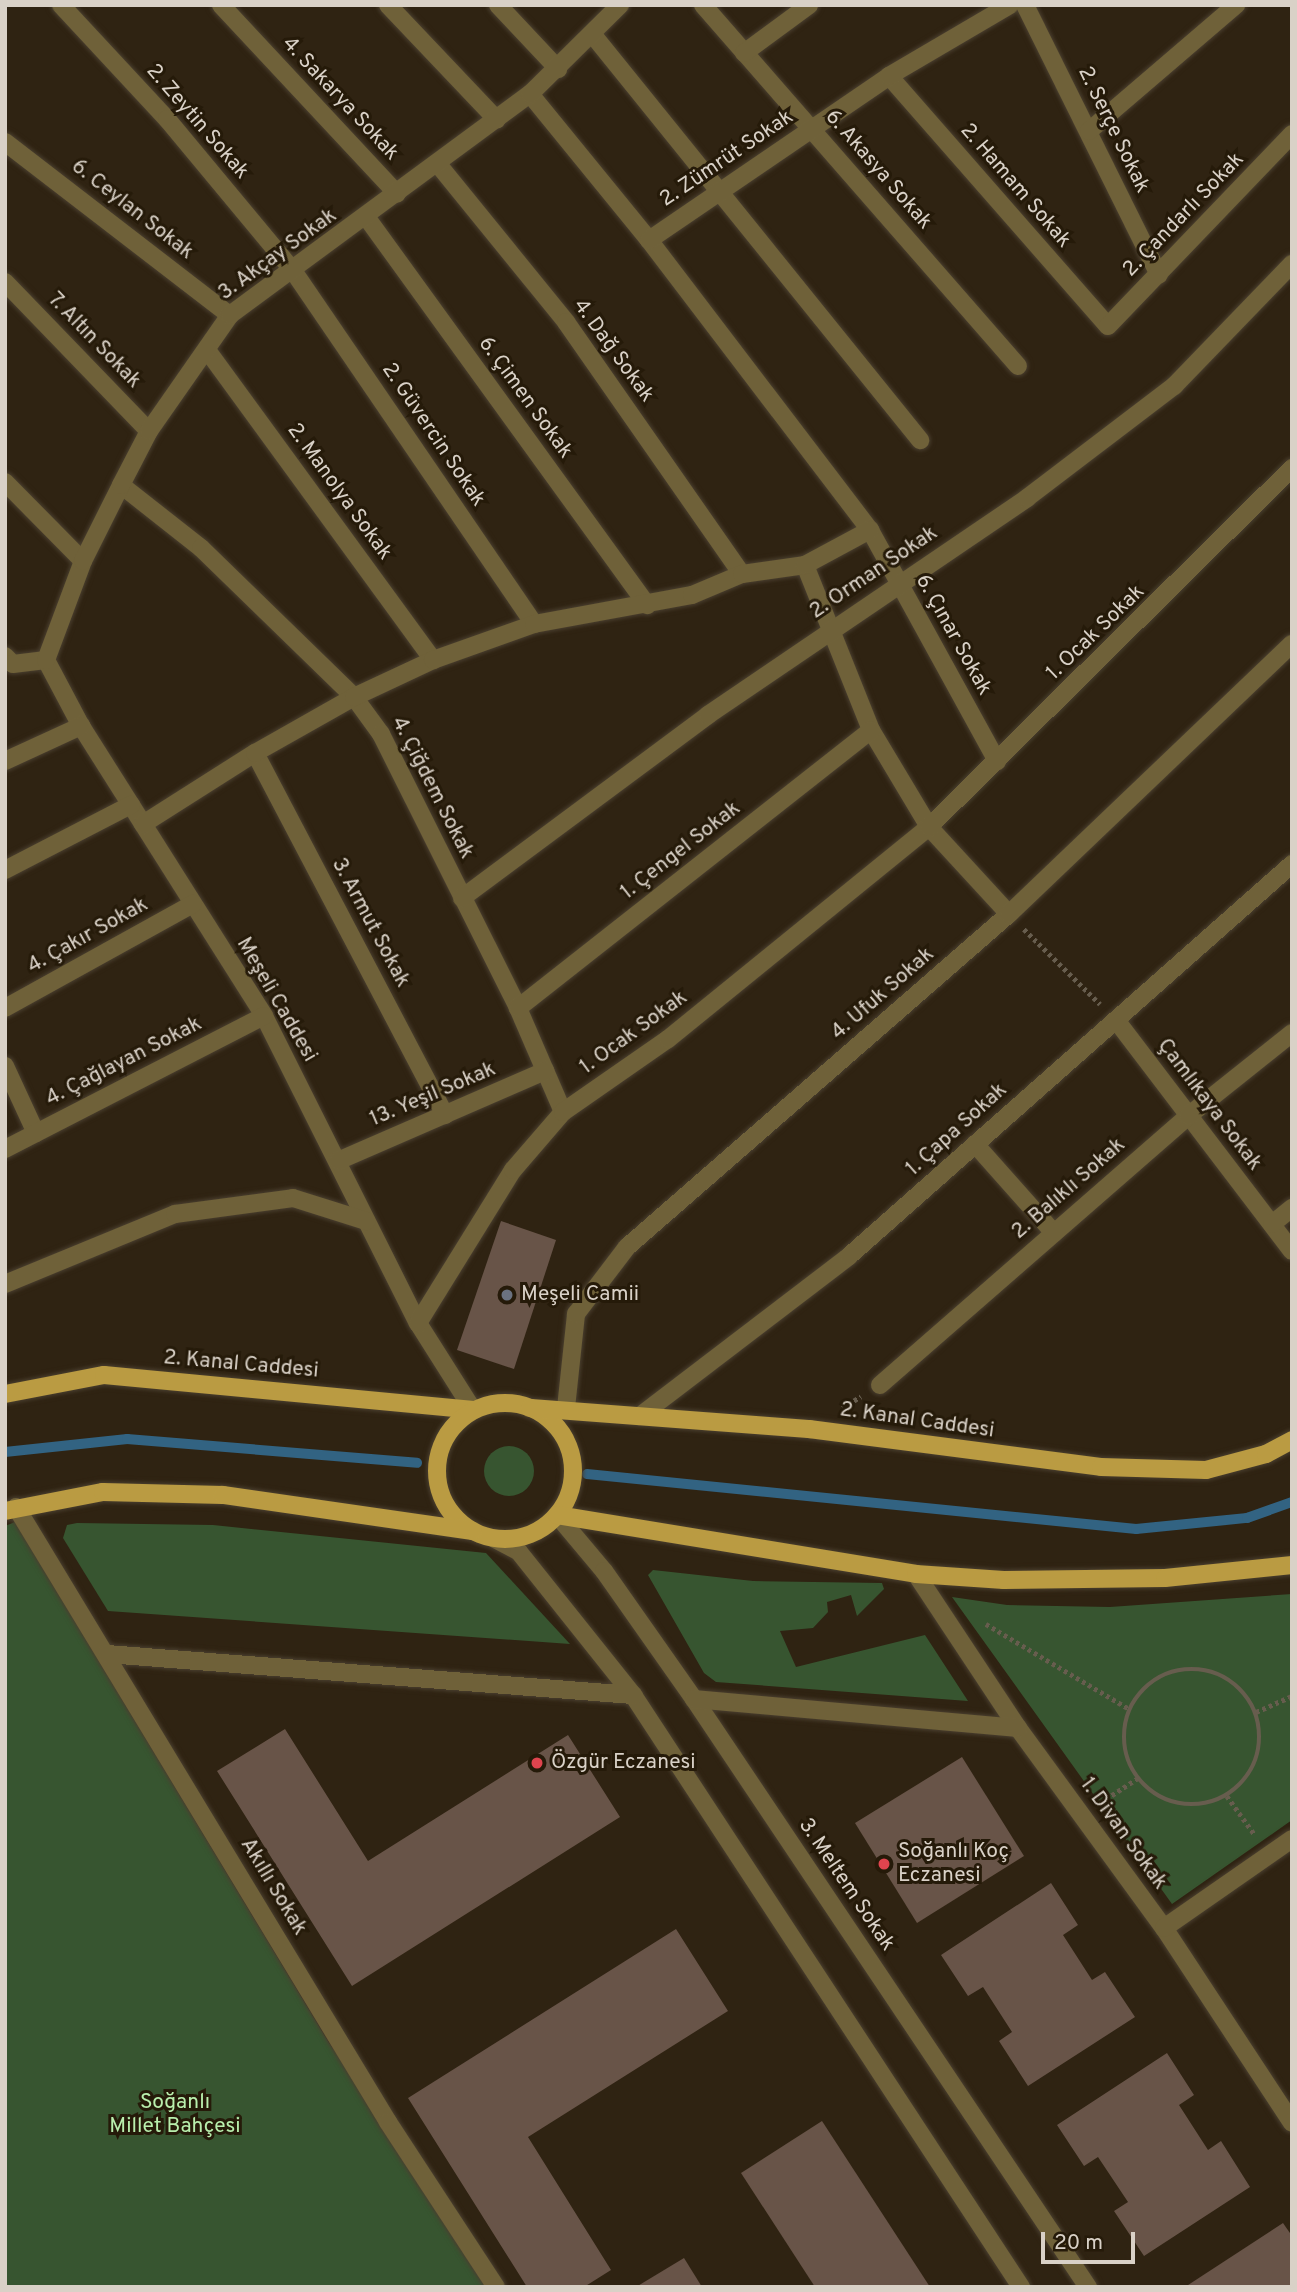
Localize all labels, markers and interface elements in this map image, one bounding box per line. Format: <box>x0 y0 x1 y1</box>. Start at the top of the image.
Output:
street label: 4. Sakarya Sokak <box>276 32 404 166</box>
street label: 2. Zeytin Sokak <box>140 59 254 185</box>
street label: 2. Serçe Sokak <box>1072 63 1154 197</box>
street label: 2. Zümrüt Sokak <box>655 105 799 213</box>
street label: 6. Akasya Sokak <box>819 105 937 235</box>
street label: 2. Hamam Sokak <box>954 119 1076 253</box>
street label: 2. Çandarlı Sokak <box>1118 148 1250 282</box>
street label: 6. Ceylan Sokak <box>66 154 198 266</box>
street label: 3. Akçay Sokak <box>214 203 342 307</box>
street label: 7. Altın Sokak <box>42 288 146 394</box>
street label: 4. Dağ Sokak <box>567 294 659 408</box>
street label: 6. Çimen Sokak <box>472 332 578 464</box>
street label: 2. Güvercin Sokak <box>376 358 490 512</box>
street label: 2. Manolya Sokak <box>281 419 397 565</box>
street label: 2. Orman Sokak <box>805 521 943 625</box>
street label: 6. Çınar Sokak <box>909 570 997 700</box>
street label: 1. Ocak Sokak <box>1042 580 1150 686</box>
street label: 4. Çiğdem Sokak <box>385 713 479 863</box>
street label: 1. Çengel Sokak <box>616 796 746 906</box>
street label: 3. Armut Sokak <box>325 854 415 992</box>
street label: 4. Çakır Sokak <box>23 893 153 979</box>
street label: Meşeli Caddesi <box>230 933 322 1067</box>
street label: 4. Ufuk Sokak <box>826 942 940 1046</box>
street label: 1. Ocak Sokak <box>575 986 693 1080</box>
street label: 4. Çağlayan Sokak <box>42 1012 206 1112</box>
street label: Çamlıkaya Sokak <box>1151 1034 1267 1176</box>
street label: 13. Yeşil Sokak <box>366 1057 500 1133</box>
street label: 1. Çapa Sokak <box>901 1078 1013 1182</box>
street label: 2. Balıklı Sokak <box>1007 1133 1131 1245</box>
place label: Meşeli Camii <box>521 1282 639 1308</box>
marker: Meşeli Camii <box>499 1287 515 1303</box>
street label: 2. Kanal Caddesi <box>162 1346 320 1384</box>
street label: 2. Kanal Caddesi <box>838 1398 996 1444</box>
place label: Özgür Eczanesi <box>551 1750 696 1776</box>
marker: Özgür Eczanesi <box>529 1755 545 1771</box>
street label: 1. Divan Sokak <box>1074 1773 1172 1895</box>
street label: 3. Meltem Sokak <box>792 1814 900 1956</box>
street label: Akıllı Sokak <box>234 1834 312 1940</box>
place label: Soğanlı Koç Eczanesi <box>898 1839 1009 1889</box>
marker: Soğanlı Koç Eczanesi <box>876 1856 892 1872</box>
park label: Soğanlı Millet Bahçesi <box>109 2090 241 2140</box>
scale bar <box>1045 2218 1140 2262</box>
text: 20 m <box>1054 2230 1103 2257</box>

